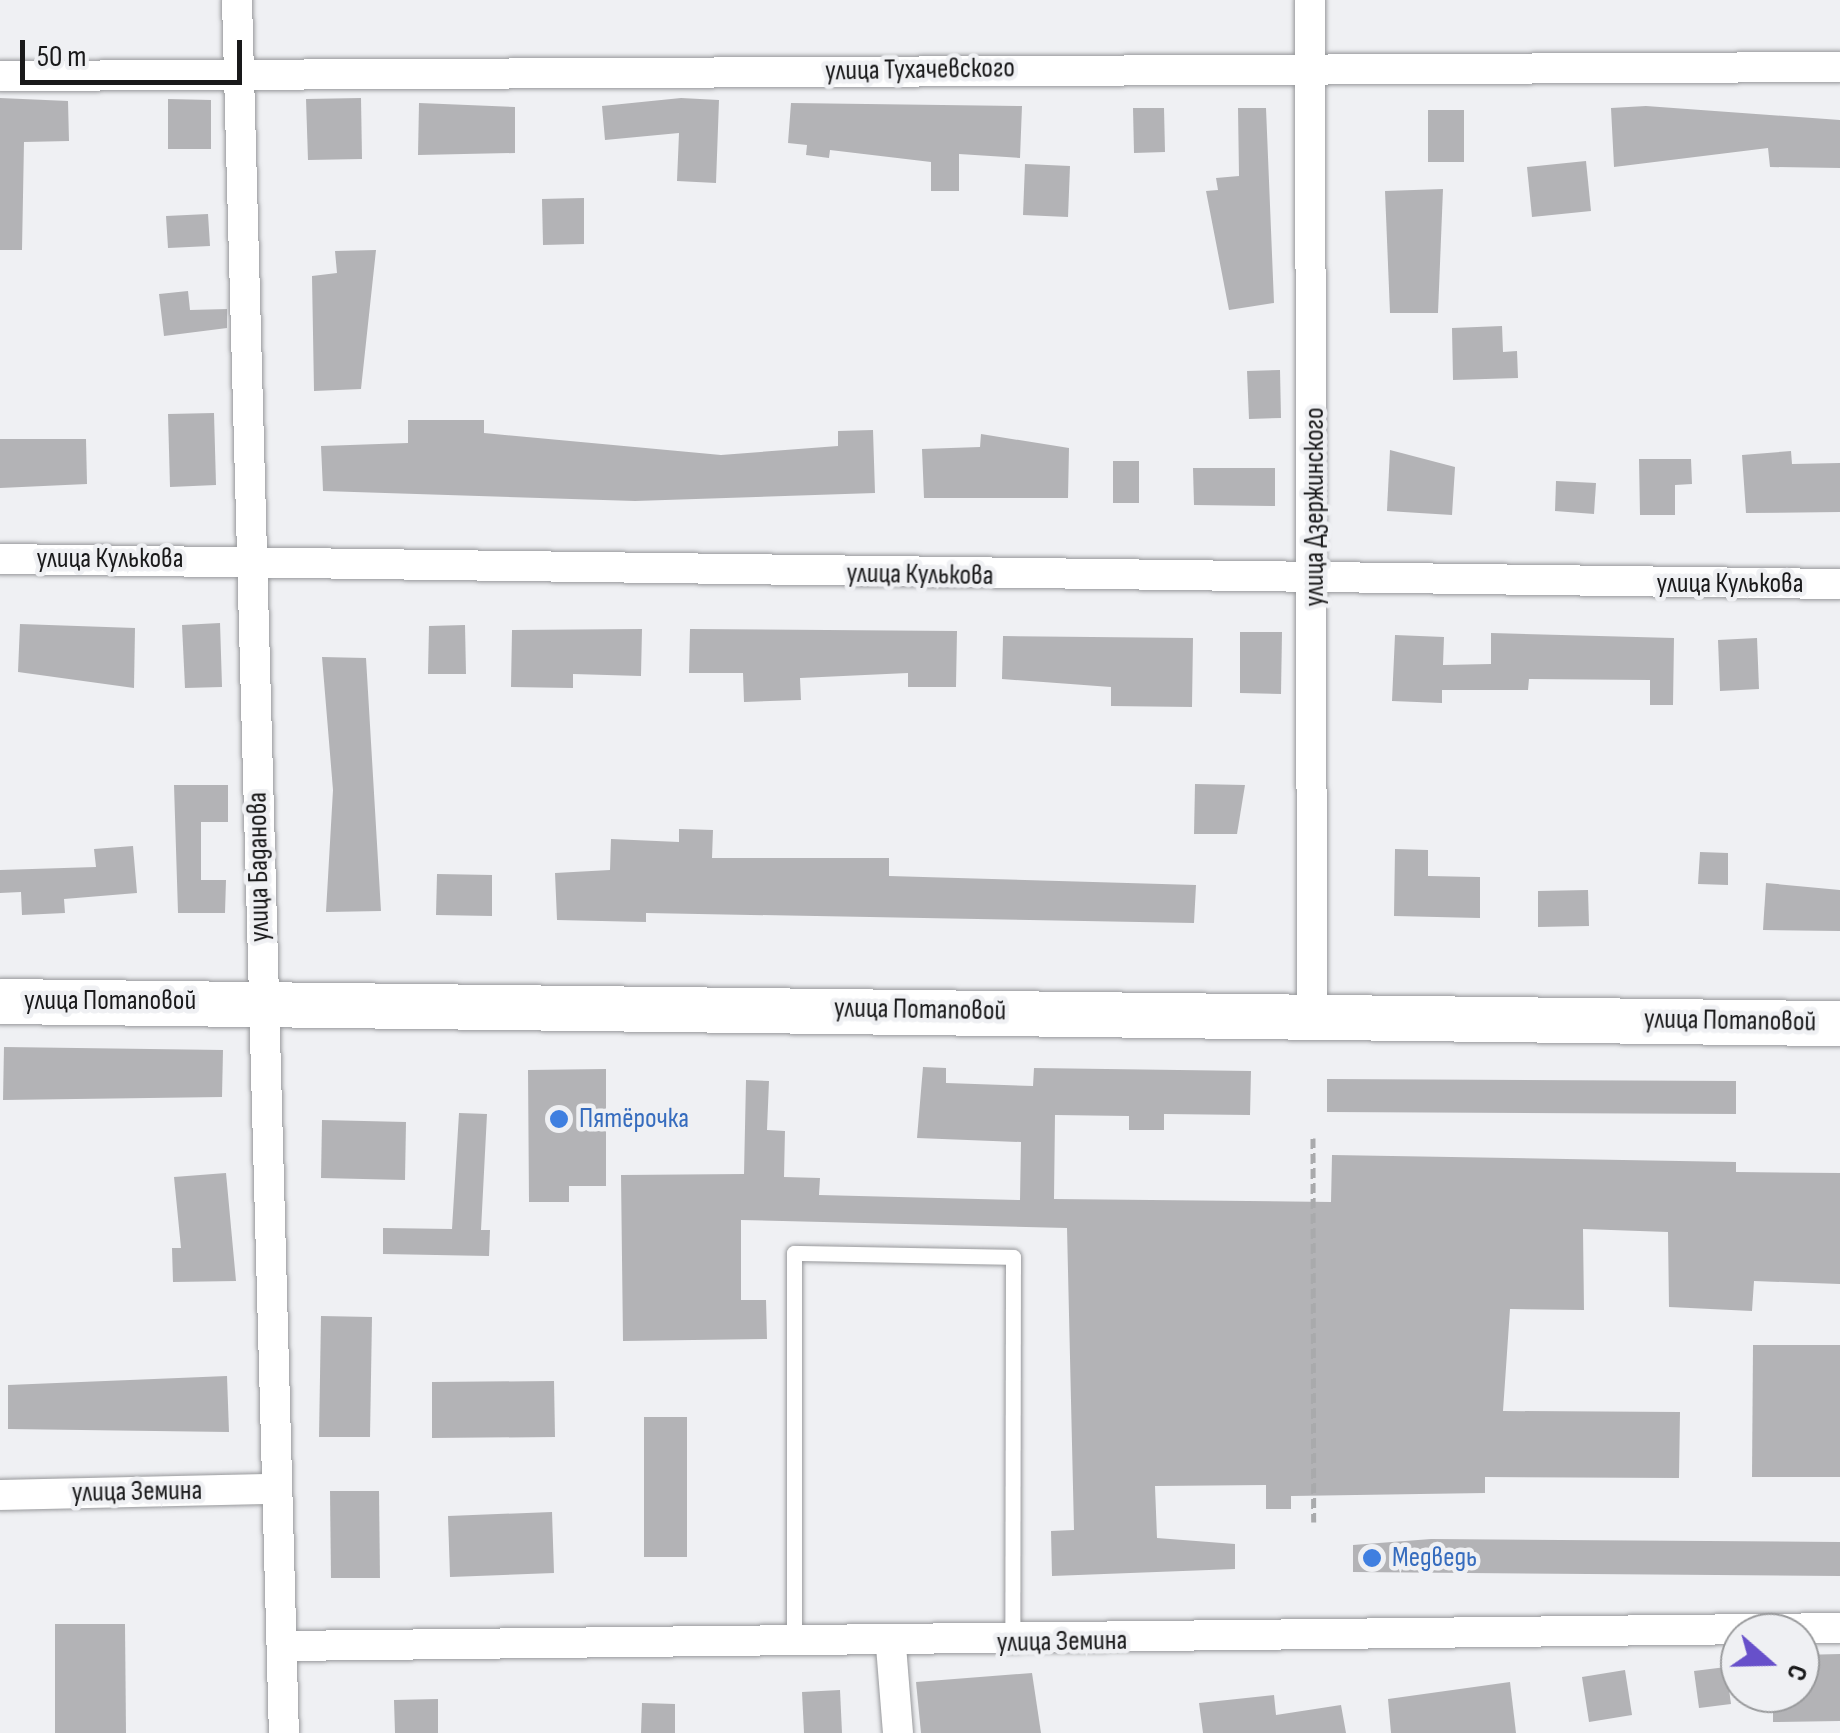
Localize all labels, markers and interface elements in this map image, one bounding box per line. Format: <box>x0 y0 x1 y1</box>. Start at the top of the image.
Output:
scale bar <box>25 20 248 82</box>
text: 50 m <box>37 39 86 75</box>
street label: улица Тухачевского <box>825 52 1015 88</box>
street label: улица Дзержинского <box>1298 408 1332 606</box>
street label: улица Кулькова <box>37 542 183 576</box>
street label: улица Кулькова <box>846 557 994 593</box>
street label: улица Кулькова <box>1657 567 1803 601</box>
street label: улица Баданова <box>241 792 277 942</box>
street label: улица Потаповой <box>24 984 196 1018</box>
street label: улица Потаповой <box>834 992 1006 1028</box>
street label: улица Потаповой <box>1644 1003 1816 1039</box>
place label: Пятёрочка <box>579 1102 689 1136</box>
marker: Пятёрочка <box>548 1108 570 1130</box>
street label: улица Земина <box>71 1474 203 1510</box>
place label: Медведь <box>1392 1541 1477 1575</box>
marker: Медведь <box>1361 1547 1383 1569</box>
north arrow <box>1720 1613 1820 1713</box>
street label: улица Земина <box>996 1624 1128 1660</box>
text: С <box>1779 1660 1815 1685</box>

